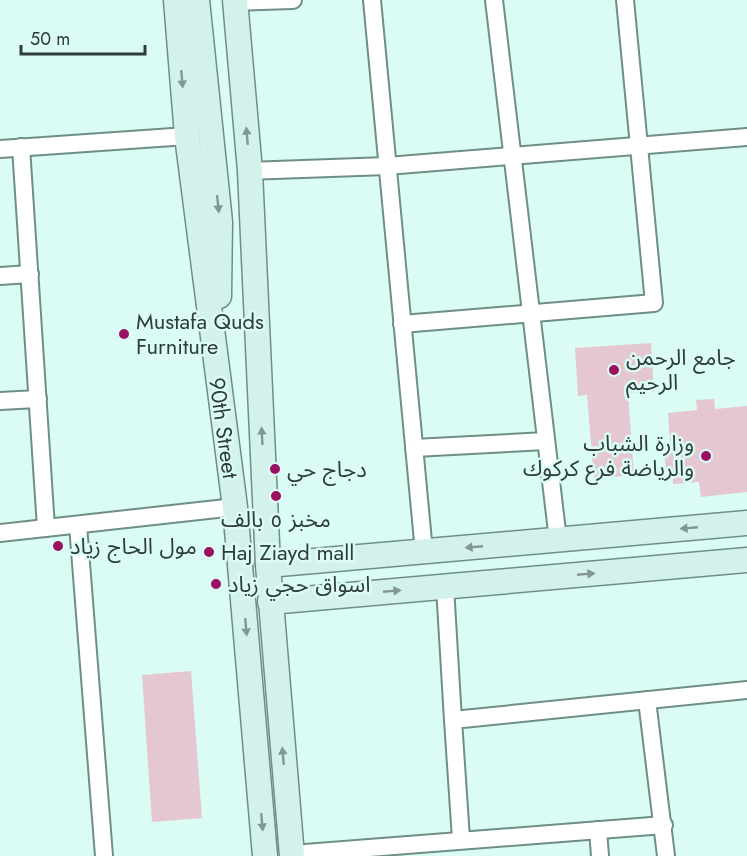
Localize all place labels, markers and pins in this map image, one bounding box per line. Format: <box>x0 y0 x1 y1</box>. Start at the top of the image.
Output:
place label: Mustafa Quds Furniture <box>136 305 264 362</box>
marker: Mustafa Quds Furniture <box>117 327 131 341</box>
place label: جامع الرحمن الرحيم <box>626 341 736 399</box>
marker: جامع الرحمن الرحيم <box>607 363 621 377</box>
place label: وزارة الشباب والرياضة فرع كركوك <box>523 427 694 485</box>
marker: وزارة الشباب والرياضة فرع كركوك <box>699 449 713 463</box>
place label: دجاج حي <box>287 453 367 486</box>
marker: دجاج حي <box>268 462 282 476</box>
marker: مخبز ٥ بالف <box>269 489 283 503</box>
place label: مخبز ٥ بالف <box>221 503 331 535</box>
place label: مول الحاج زياد <box>70 530 197 563</box>
place label: Haj Ziayd mall <box>221 536 354 568</box>
marker: مول الحاج زياد <box>51 539 65 553</box>
marker: Haj Ziayd mall <box>202 545 216 559</box>
place label: اسواق حجي زياد <box>228 568 370 601</box>
marker: اسواق حجي زياد <box>209 577 223 591</box>

